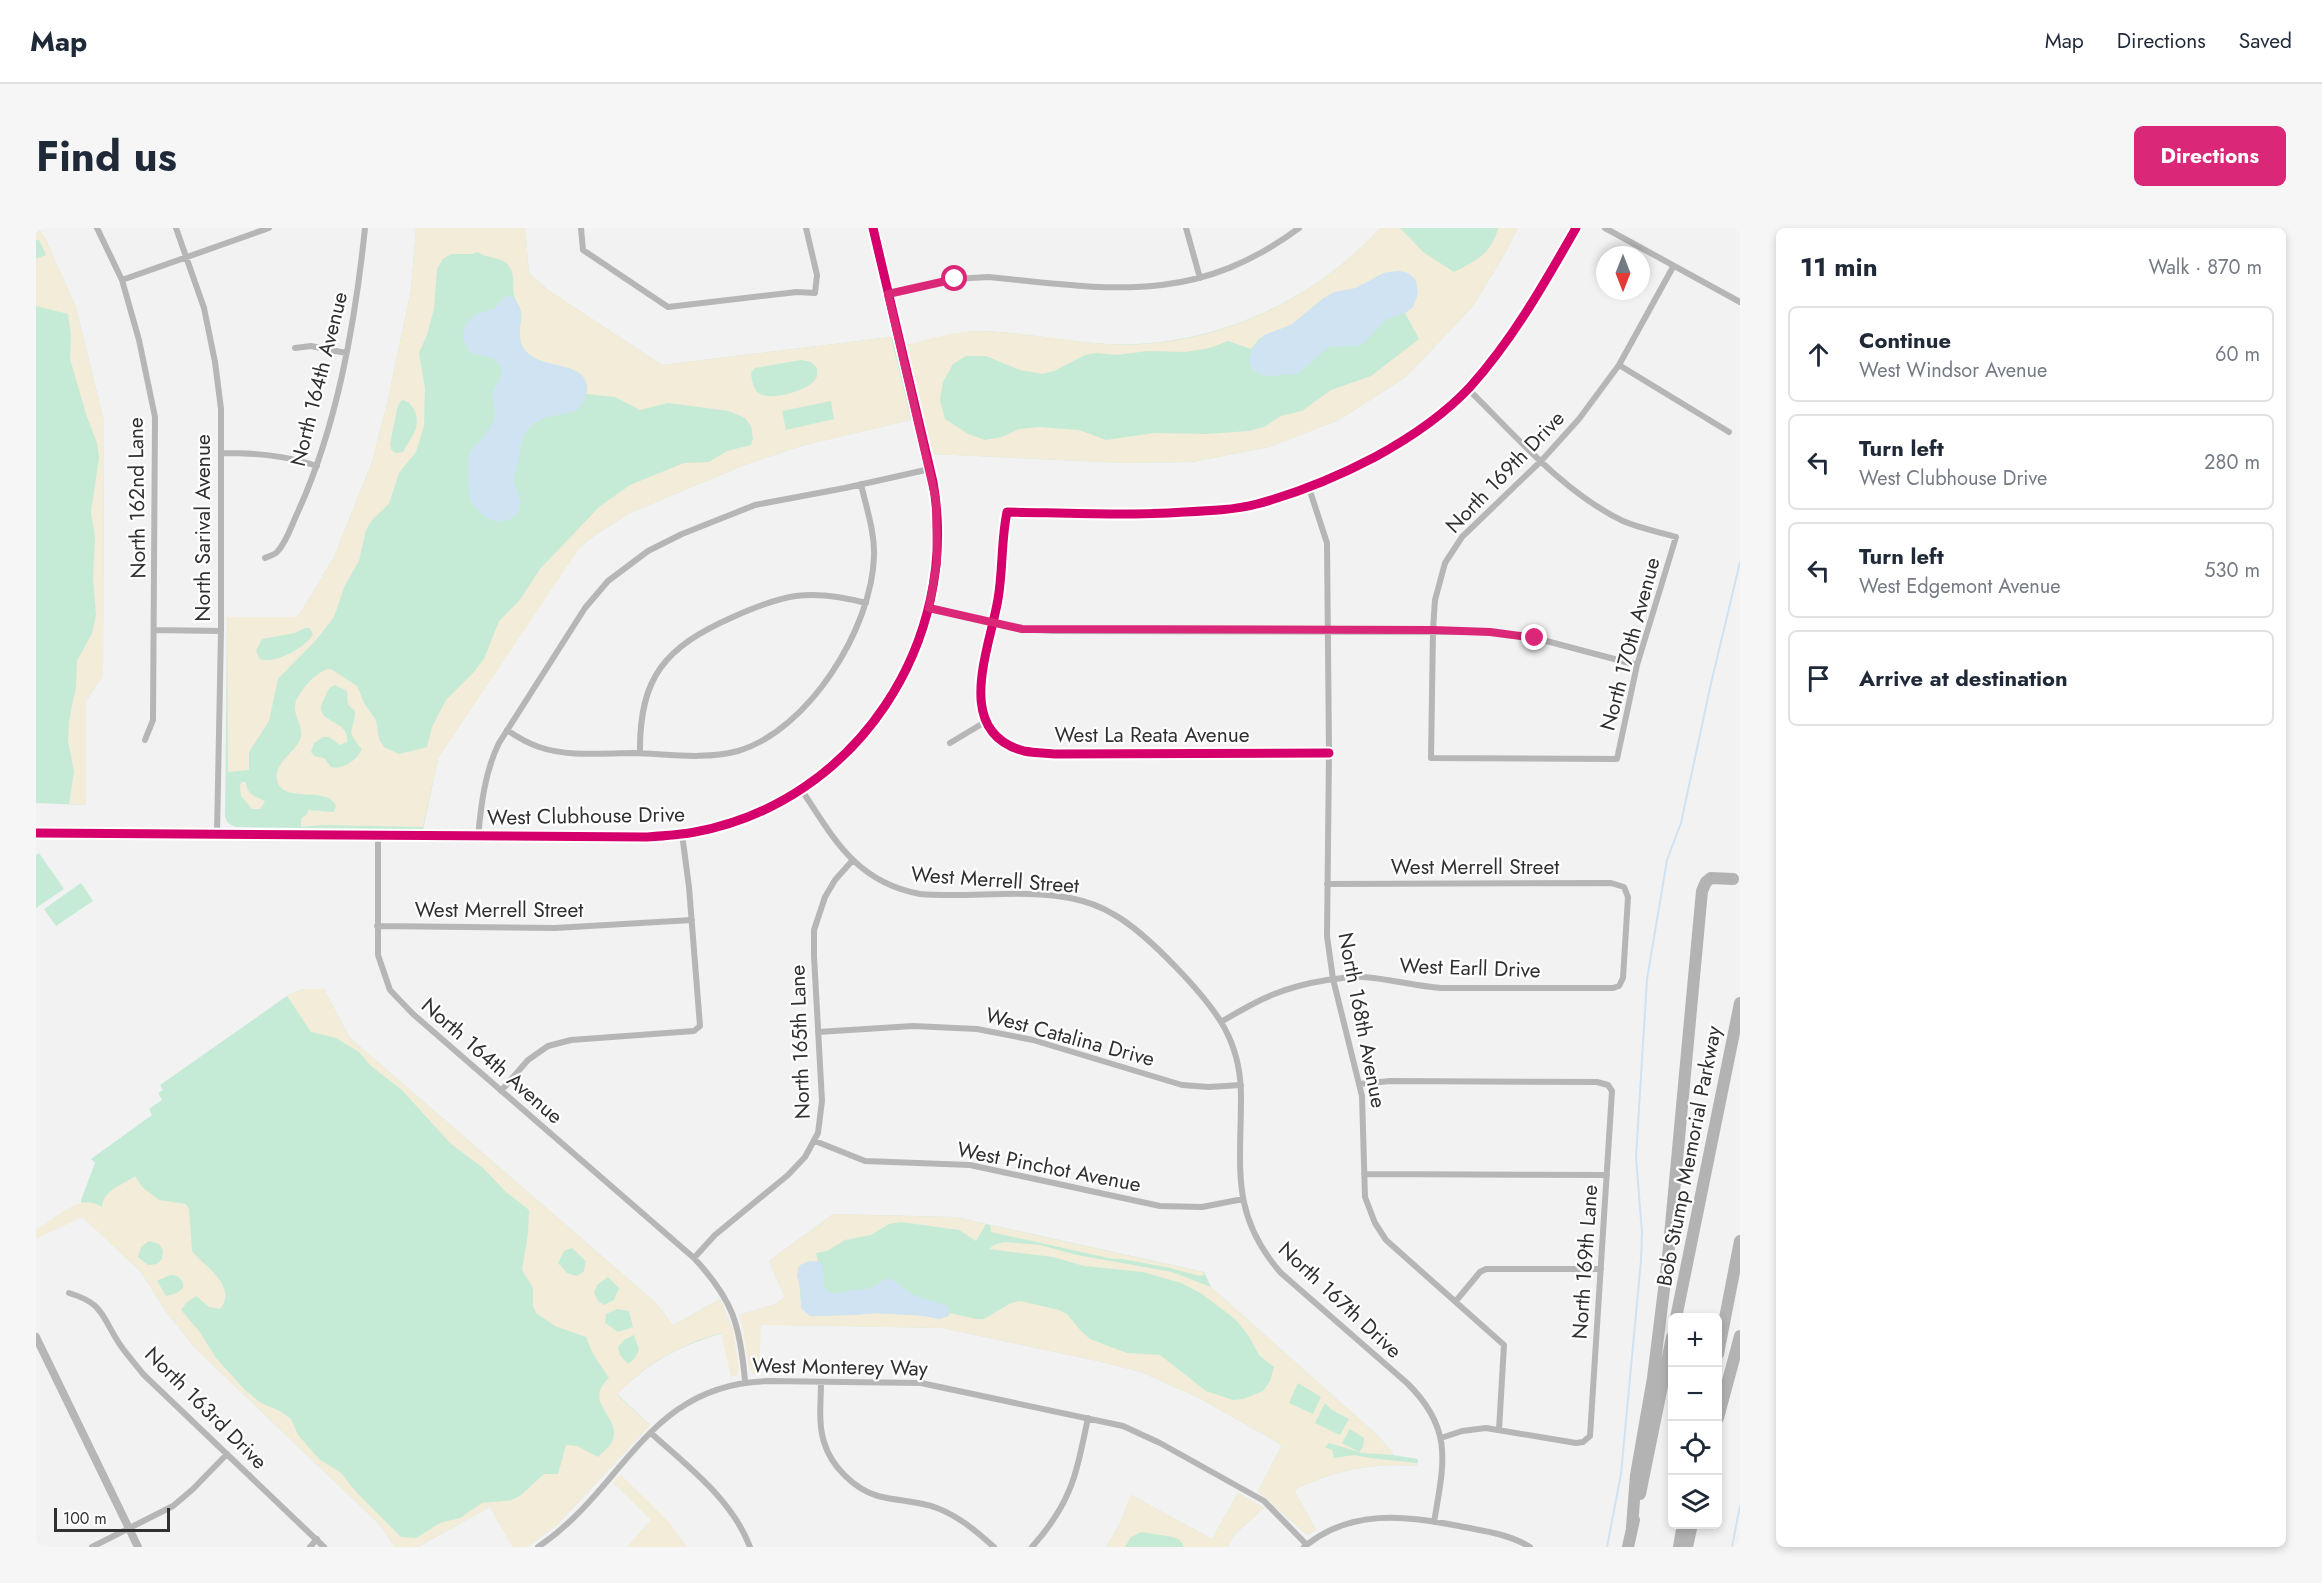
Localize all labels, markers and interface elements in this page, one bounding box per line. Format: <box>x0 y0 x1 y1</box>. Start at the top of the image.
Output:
text: Map <box>30 21 87 62</box>
text: Map <box>2045 26 2084 56</box>
text: Directions <box>2117 26 2206 56</box>
text: Saved <box>2239 26 2292 56</box>
text: Find us <box>36 126 177 187</box>
button: Directions <box>2134 126 2286 186</box>
north arrow <box>1596 246 1650 300</box>
text: 11 min <box>1800 248 1878 286</box>
text: Walk · 870 m <box>2148 253 2262 282</box>
route start <box>941 265 967 291</box>
street label: North 164th Avenue <box>283 288 355 469</box>
text: Continue <box>1859 324 1951 356</box>
icon: ahead <box>1802 338 1835 371</box>
text: 60 m <box>2215 340 2260 369</box>
text: West Windsor Avenue <box>1859 356 2047 385</box>
street label: North 169th Drive <box>1439 404 1571 540</box>
street label: North 162nd Lane <box>121 417 153 579</box>
text: Turn left <box>1859 432 1944 464</box>
street label: North Sarival Avenue <box>188 434 218 622</box>
icon: left <box>1802 446 1835 479</box>
text: 280 m <box>2204 448 2260 477</box>
text: West Clubhouse Drive <box>1859 464 2047 493</box>
text: Turn left <box>1859 540 1944 572</box>
street label: North 170th Avenue <box>1592 554 1668 734</box>
icon: left <box>1802 554 1835 587</box>
text: 530 m <box>2204 556 2260 585</box>
text: West Edgemont Avenue <box>1859 572 2061 601</box>
route end <box>1521 624 1547 650</box>
icon: arrive <box>1802 662 1835 695</box>
text: Arrive at destination <box>1859 662 2068 694</box>
street label: West La Reata Avenue <box>1054 720 1250 750</box>
street label: West Clubhouse Drive <box>487 799 685 833</box>
street label: West Merrell Street <box>1391 852 1559 882</box>
street label: West Merrell Street <box>910 859 1080 901</box>
street label: West Merrell Street <box>415 895 583 925</box>
street label: North 168th Avenue <box>1330 930 1394 1110</box>
street label: West Earll Drive <box>1399 951 1541 985</box>
street label: North 165th Lane <box>782 964 818 1120</box>
street label: North 164th Avenue <box>415 991 569 1131</box>
street label: West Catalina Drive <box>982 1000 1158 1074</box>
street label: Bob Stump Memorial Parkway <box>1649 1023 1729 1289</box>
street label: West Pinchot Avenue <box>954 1134 1144 1200</box>
street label: North 169th Lane <box>1565 1184 1605 1340</box>
street label: North 167th Drive <box>1272 1235 1408 1365</box>
map controls <box>1668 1313 1722 1529</box>
button: + <box>1668 1313 1722 1367</box>
street label: North 163rd Drive <box>138 1340 274 1476</box>
street label: West Monterey Way <box>752 1350 929 1384</box>
button: − <box>1668 1367 1722 1421</box>
button: locate <box>1668 1421 1722 1475</box>
button: layers <box>1668 1475 1722 1529</box>
scale bar <box>54 1505 170 1532</box>
text: 100 m <box>63 1507 107 1530</box>

